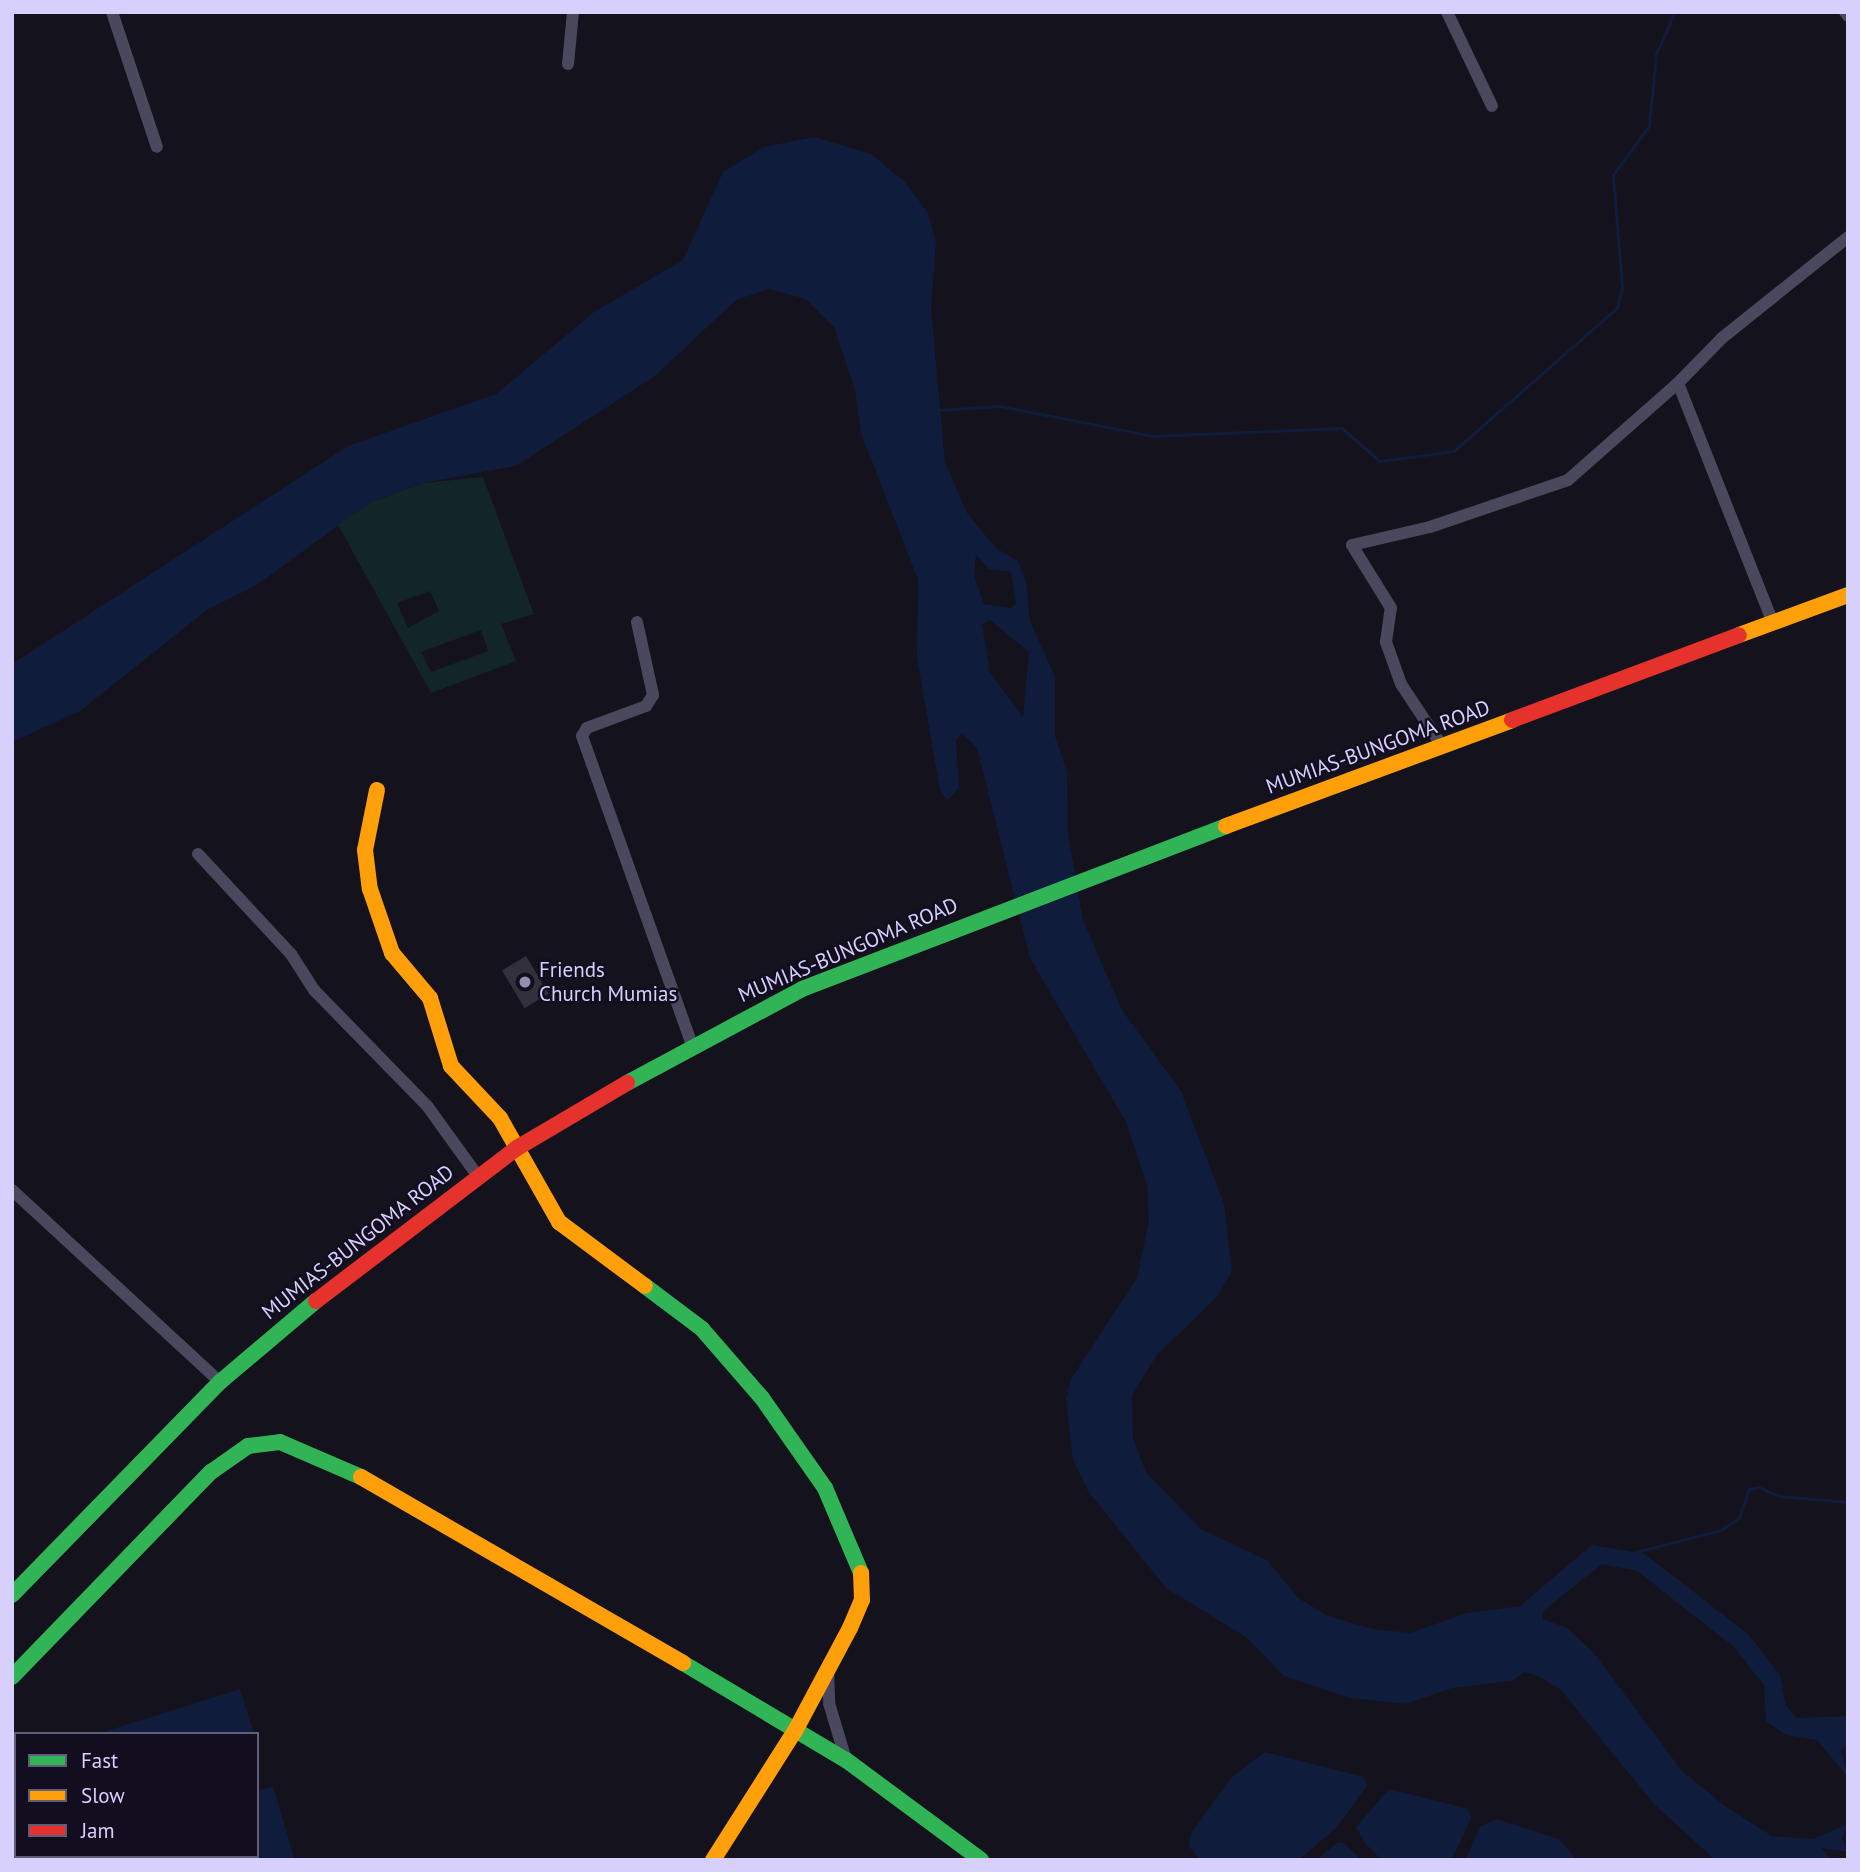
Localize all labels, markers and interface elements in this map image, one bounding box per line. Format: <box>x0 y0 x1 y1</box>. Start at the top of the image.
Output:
street label: MUMIAS-BUNGOMA ROAD <box>1262 695 1494 799</box>
street label: MUMIAS-BUNGOMA ROAD <box>734 892 962 1008</box>
place label: Friends Church Mumias <box>539 957 677 1007</box>
marker: Friends Church Mumias <box>517 974 533 990</box>
street label: MUMIAS-BUNGOMA ROAD <box>257 1159 459 1325</box>
legend <box>14 1732 259 1858</box>
text: Fast <box>81 1747 118 1774</box>
text: Slow <box>81 1782 125 1809</box>
text: Jam <box>81 1817 115 1844</box>

